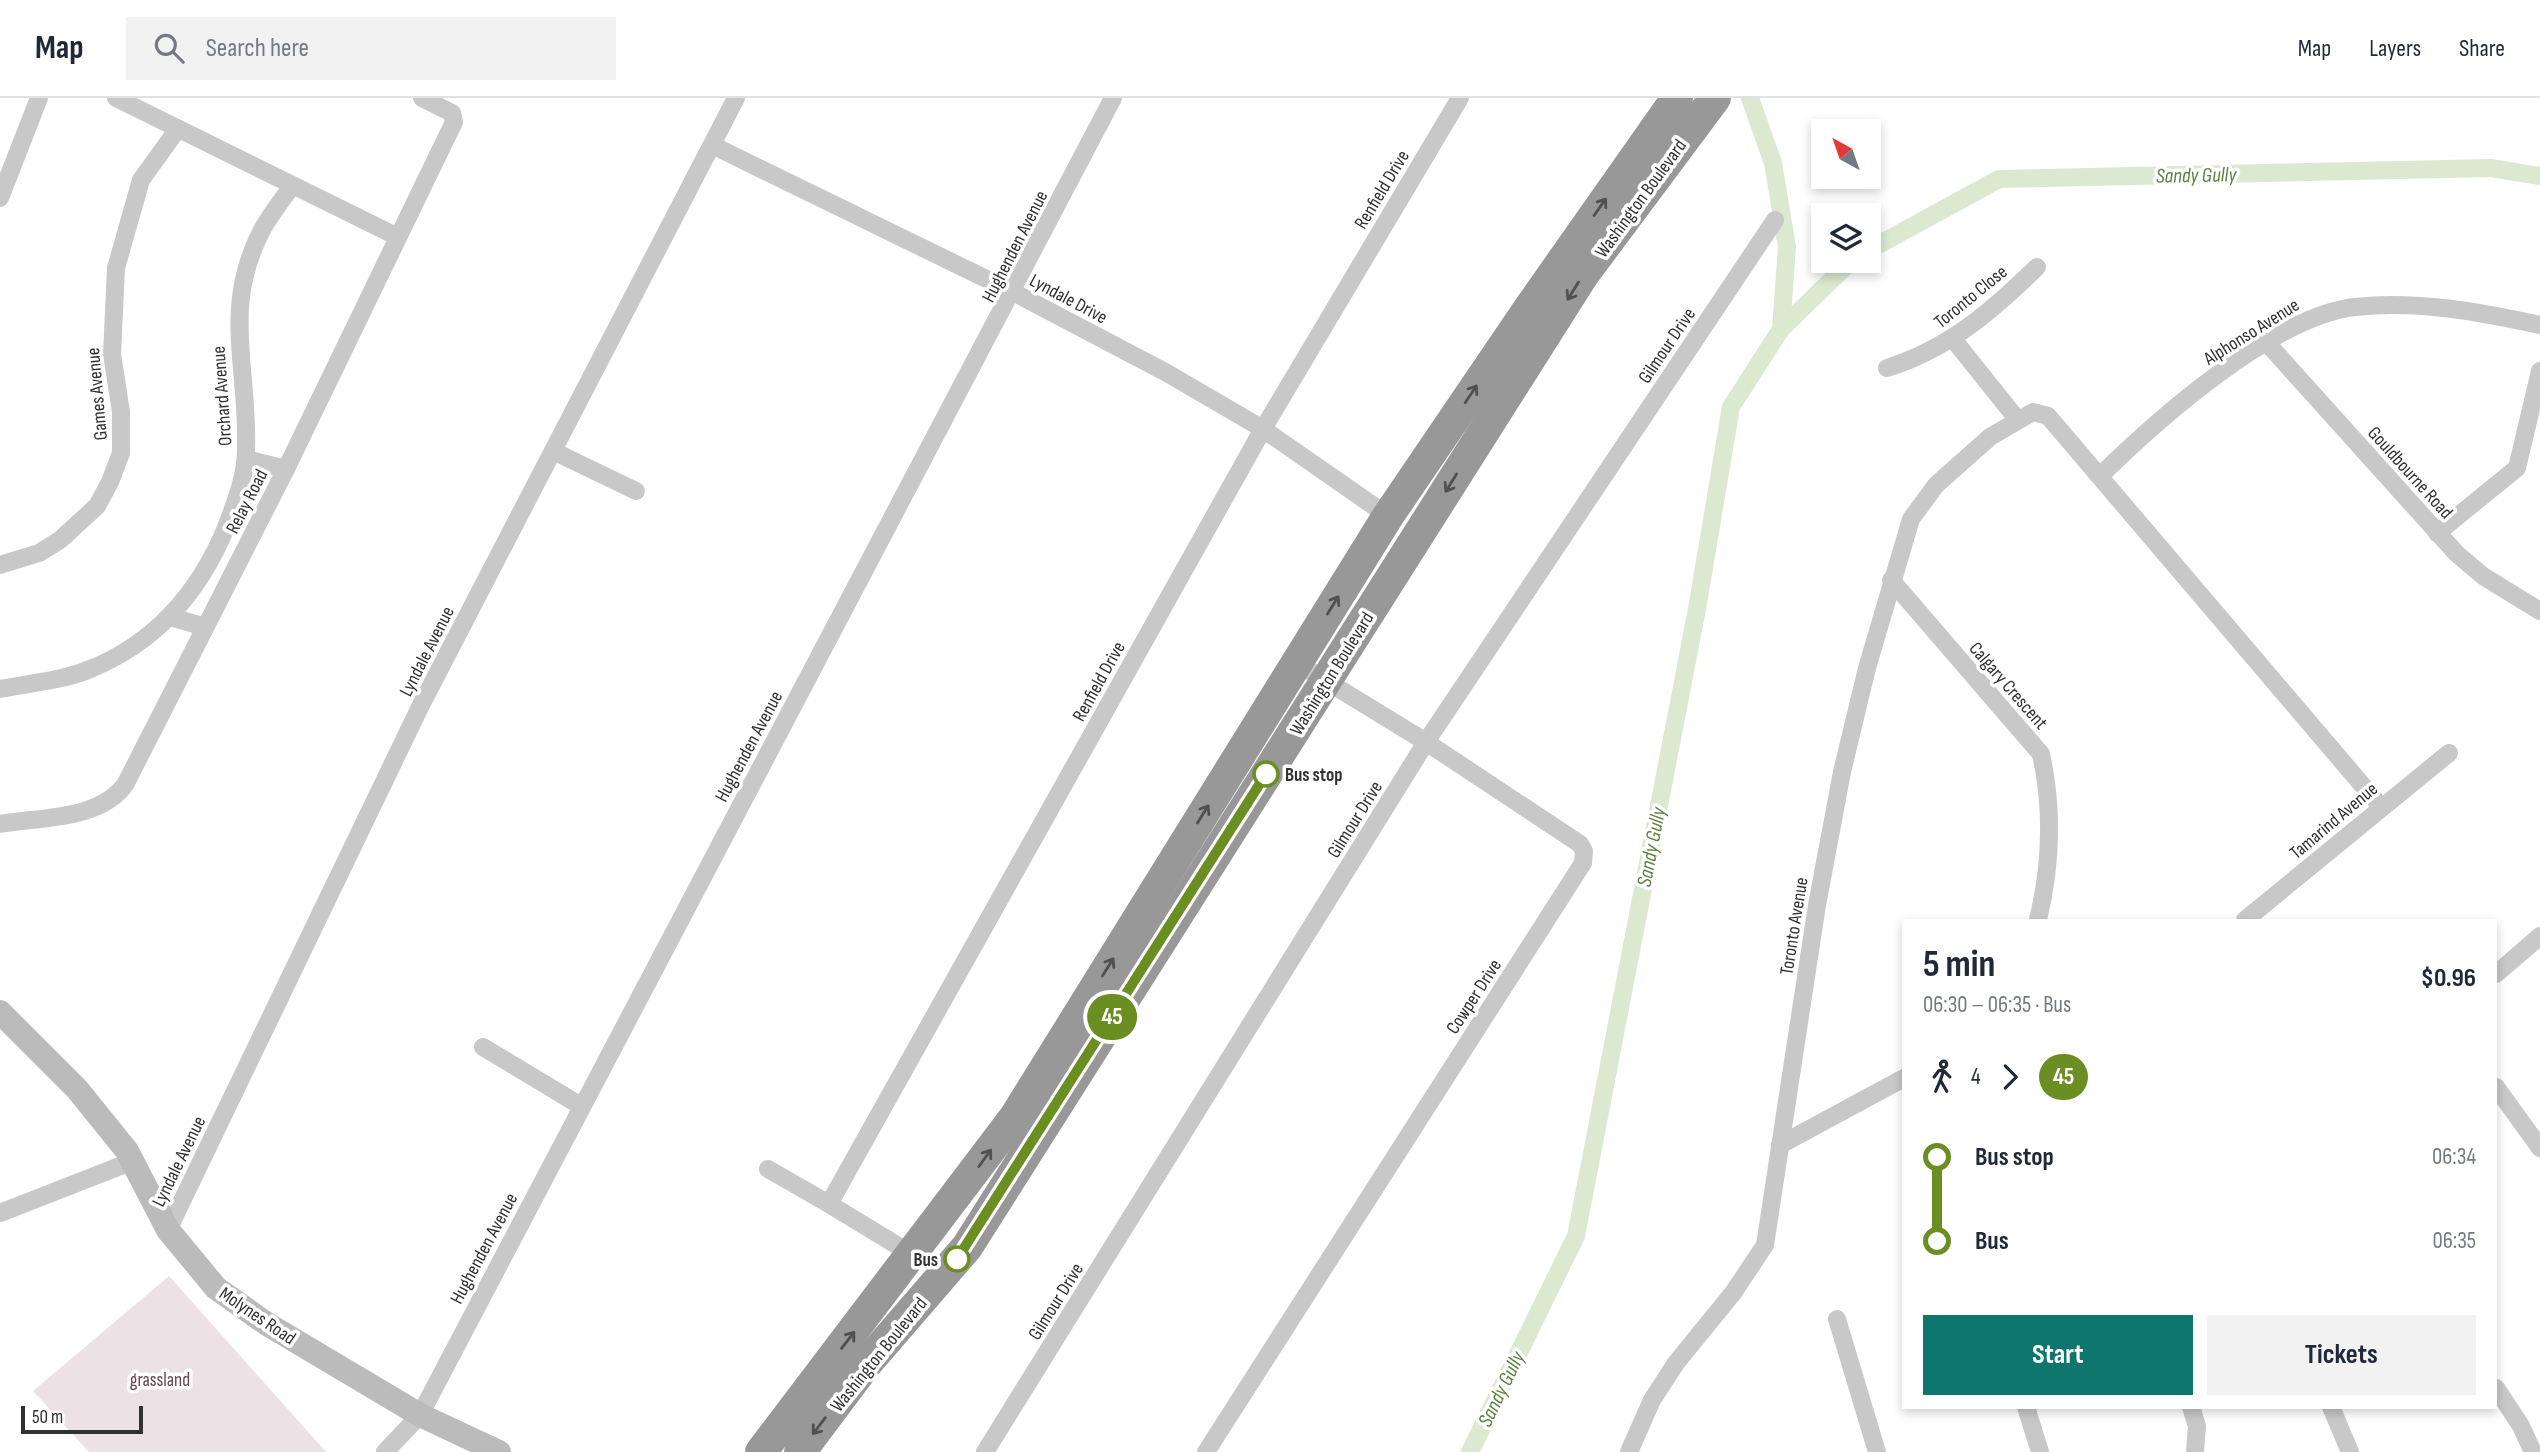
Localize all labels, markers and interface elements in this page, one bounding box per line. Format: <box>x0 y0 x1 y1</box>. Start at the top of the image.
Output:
search box <box>126 17 616 80</box>
text: Map <box>35 28 84 68</box>
icon: search <box>150 29 188 67</box>
text: Search here <box>206 33 309 64</box>
text: Map <box>2298 34 2331 63</box>
text: Layers <box>2369 34 2421 63</box>
text: Share <box>2459 34 2505 63</box>
north arrow <box>1811 119 1881 189</box>
map controls <box>1811 119 1881 273</box>
street label: Washington Boulevard <box>1591 135 1692 263</box>
street label: Renfield Drive <box>1350 146 1415 233</box>
water label: Sandy Gully <box>2156 162 2238 189</box>
street label: Hughenden Avenue <box>977 187 1053 306</box>
one-way arrow <box>1593 198 1607 217</box>
button: layers <box>1811 203 1881 273</box>
street label: Toronto Close <box>1930 261 2012 334</box>
street label: Lyndale Drive <box>1026 269 1111 329</box>
one-way arrow <box>1566 281 1580 301</box>
street label: Alphonso Avenue <box>2199 294 2304 371</box>
street label: Gilmour Drive <box>1634 304 1701 388</box>
street label: Orchard Avenue <box>208 345 237 447</box>
street label: Games Avenue <box>82 347 113 441</box>
one-way arrow <box>1464 385 1478 404</box>
street label: Gouldbourne Road <box>2362 422 2457 524</box>
street label: Relay Road <box>221 466 273 538</box>
one-way arrow <box>1444 473 1458 493</box>
one-way arrow <box>1326 595 1340 615</box>
street label: Lyndale Avenue <box>395 603 460 701</box>
street label: Washington Boulevard <box>1285 608 1379 740</box>
street label: Renfield Drive <box>1068 638 1131 726</box>
street label: Calgary Crescent <box>1964 638 2052 735</box>
street label: Hughenden Avenue <box>710 687 788 806</box>
marker: Bus stop <box>1253 761 1279 787</box>
place label: Bus stop <box>1285 764 1343 787</box>
street label: Gilmour Drive <box>1323 777 1388 862</box>
street label: Tamarind Avenue <box>2285 778 2383 865</box>
water label: Sandy Gully <box>1632 804 1672 889</box>
one-way arrow <box>1196 805 1211 824</box>
street label: Toronto Avenue <box>1775 876 1814 977</box>
text: 5 min <box>1923 942 1995 987</box>
street label: Cowper Drive <box>1442 955 1507 1039</box>
one-way arrow <box>1102 958 1116 978</box>
text: $0.96 <box>2421 963 2476 994</box>
text: 06:30 – 06:35 · Bus <box>1923 991 2071 1019</box>
line badge: 45 <box>1080 994 1144 1040</box>
text: 45 <box>1101 1002 1123 1031</box>
icon: walk <box>1923 1058 1961 1096</box>
icon: forward <box>1991 1058 2029 1096</box>
text: 45 <box>2053 1062 2074 1091</box>
text: 4 <box>1971 1063 1981 1091</box>
street label: Lyndale Avenue <box>148 1113 211 1211</box>
text: Bus stop <box>1975 1142 2054 1173</box>
text: 06:34 <box>2432 1143 2476 1171</box>
one-way arrow <box>977 1149 992 1168</box>
street label: Hughenden Avenue <box>445 1189 523 1308</box>
text: Bus <box>1975 1226 2009 1257</box>
text: 06:35 <box>2432 1227 2476 1255</box>
marker: Bus <box>944 1246 970 1272</box>
place label: Bus <box>913 1249 938 1272</box>
street label: Gilmour Drive <box>1024 1259 1089 1344</box>
street label: Molynes Road <box>215 1282 300 1350</box>
street label: Washington Boulevard <box>826 1293 932 1417</box>
button: Start <box>1923 1315 2193 1395</box>
button: Tickets <box>2207 1315 2476 1395</box>
one-way arrow <box>840 1331 855 1349</box>
water label: Sandy Gully <box>1473 1347 1531 1431</box>
park label: grassland <box>130 1369 190 1392</box>
scale bar <box>21 1403 144 1435</box>
text: 50 m <box>32 1406 63 1429</box>
one-way arrow <box>812 1416 827 1435</box>

